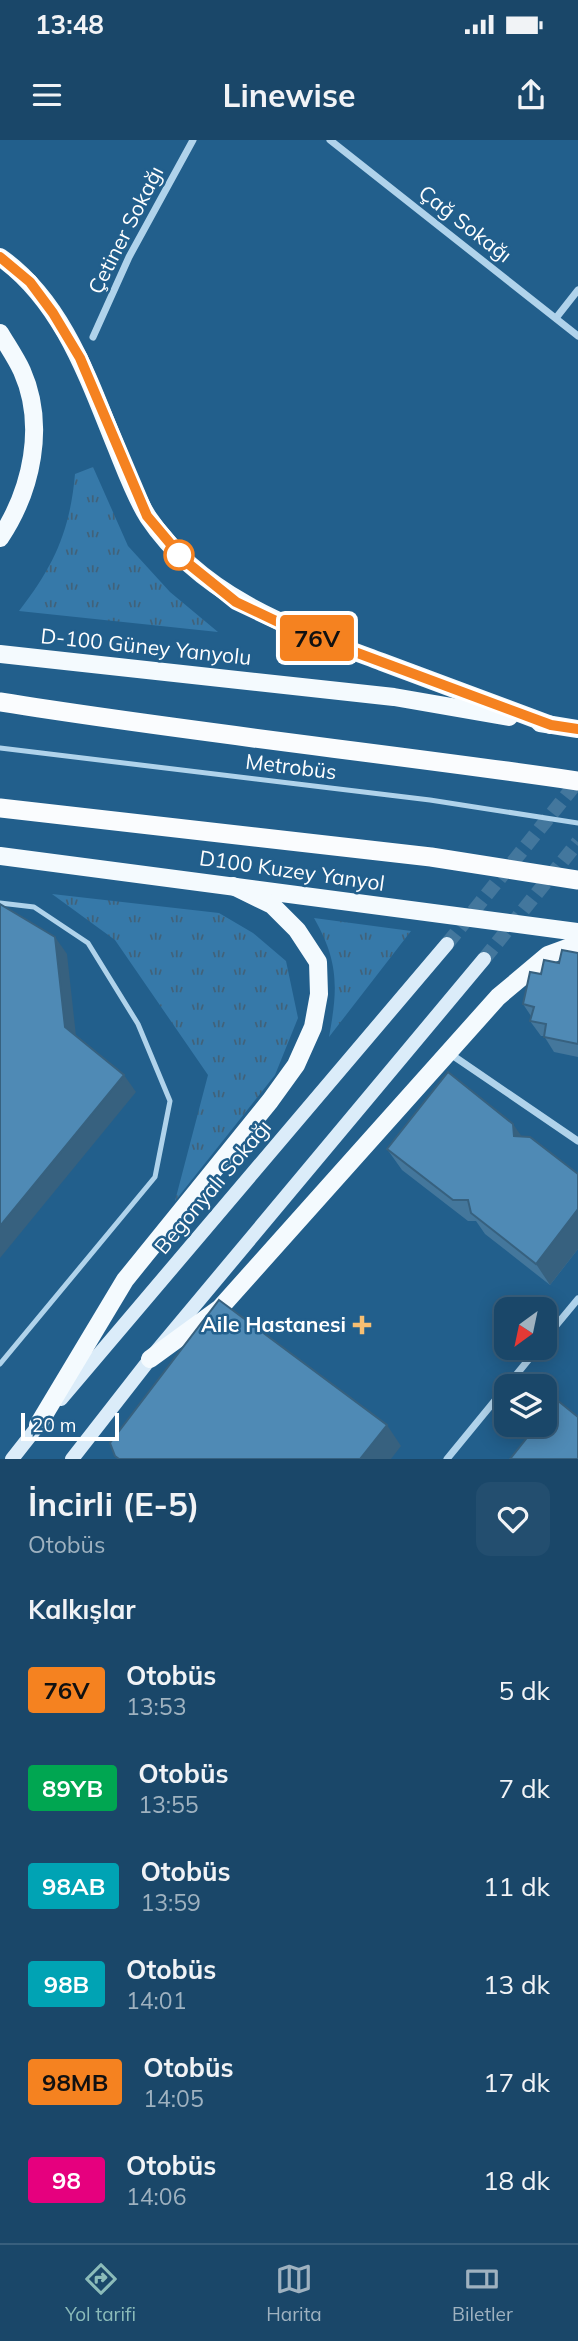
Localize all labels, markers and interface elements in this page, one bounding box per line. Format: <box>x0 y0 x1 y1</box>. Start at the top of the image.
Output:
text: 13:48 <box>35 8 104 41</box>
text: Linewise <box>222 75 356 115</box>
icon: menu <box>28 76 66 114</box>
icon: share <box>512 76 550 114</box>
street label: Çetiner Sokağı <box>82 161 169 298</box>
street label: Çağ Sokağı <box>414 179 517 268</box>
unlabelled marker <box>164 540 194 570</box>
line badge: 76V <box>277 615 357 661</box>
street label: D-100 Güney Yanyolu <box>39 622 253 670</box>
text: 76V <box>294 623 340 653</box>
street label: Metrobüs <box>244 748 338 784</box>
street label: D100 Kuzey Yanyol <box>198 844 386 896</box>
street label: Begonyalı Sokağı <box>148 1114 276 1259</box>
north arrow <box>494 1297 556 1360</box>
map controls <box>494 1297 557 1437</box>
place label: Aile Hastanesi <box>201 1311 346 1337</box>
marker: Aile Hastanesi <box>352 1315 372 1335</box>
button: layers <box>494 1374 557 1437</box>
scale bar <box>21 1410 119 1442</box>
text: 20 m <box>32 1413 76 1437</box>
button: heart <box>476 1482 550 1556</box>
text: İncirli (E-5) <box>28 1483 200 1524</box>
text: Otobüs <box>28 1530 105 1559</box>
text: Kalkışlar <box>28 1593 136 1626</box>
text: Otobüs <box>126 1659 216 1692</box>
text: 5 dk <box>499 1674 550 1707</box>
text: 76V <box>43 1675 90 1705</box>
text: 13:53 <box>126 1692 186 1721</box>
text: Otobüs <box>138 1757 228 1790</box>
text: 7 dk <box>499 1772 550 1805</box>
text: 89YB <box>42 1773 103 1803</box>
text: 13:55 <box>138 1790 199 1819</box>
text: Otobüs <box>140 1855 231 1888</box>
text: 11 dk <box>483 1870 550 1903</box>
text: 98AB <box>42 1871 105 1901</box>
text: 13:59 <box>140 1888 201 1917</box>
text: Otobüs <box>126 1953 216 1986</box>
text: 13 dk <box>483 1968 550 2001</box>
text: 98B <box>44 1969 89 1999</box>
text: 14:01 <box>126 1986 186 2015</box>
text: Otobüs <box>143 2051 233 2084</box>
text: 17 dk <box>483 2066 550 2099</box>
text: 98MB <box>42 2067 108 2097</box>
text: 14:05 <box>143 2084 204 2113</box>
text: Otobüs <box>126 2149 216 2182</box>
text: 18 dk <box>483 2164 550 2197</box>
text: 98 <box>52 2165 81 2195</box>
text: 14:06 <box>126 2182 186 2211</box>
tab: Yol tarifi <box>65 2260 136 2326</box>
tab: Harita <box>266 2260 322 2326</box>
tab: Biletler <box>452 2260 513 2326</box>

